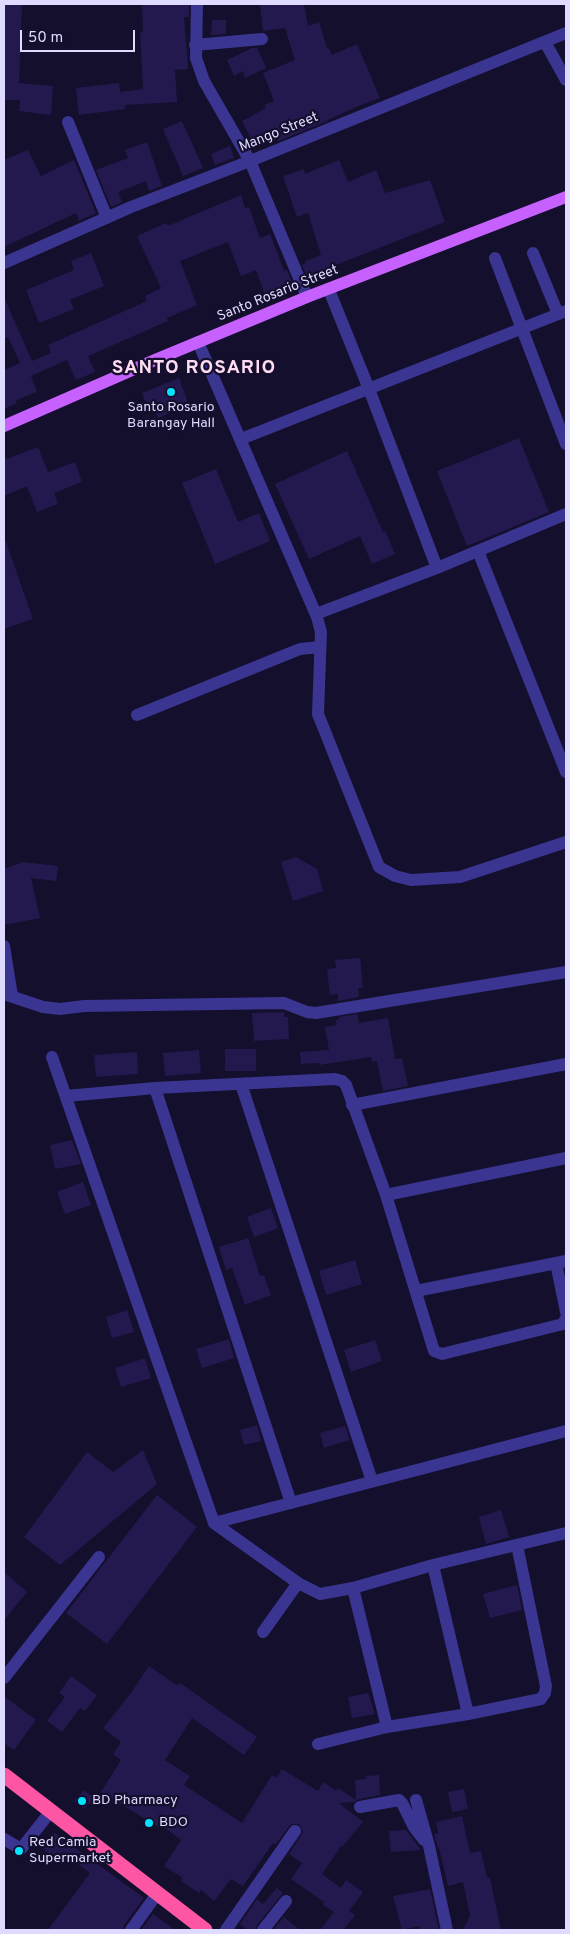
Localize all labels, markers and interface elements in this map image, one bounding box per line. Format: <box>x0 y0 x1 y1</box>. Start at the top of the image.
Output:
scale bar <box>22 20 138 52</box>
text: 50 m <box>28 29 63 48</box>
street label: Mango Street <box>237 109 321 157</box>
street label: Santo Rosario Street <box>215 262 341 326</box>
district label: SANTO ROSARIO <box>110 358 278 380</box>
marker: Santo Rosario Barangay Hall <box>165 386 177 398</box>
place label: Santo Rosario Barangay Hall <box>127 400 215 432</box>
place label: BD Pharmacy <box>92 1793 178 1809</box>
marker: BD Pharmacy <box>76 1795 88 1807</box>
place label: BDO <box>159 1815 188 1831</box>
marker: BDO <box>143 1817 155 1829</box>
place label: Red Camia Supermarket <box>29 1835 111 1868</box>
marker: Red Camia Supermarket <box>13 1845 25 1857</box>

